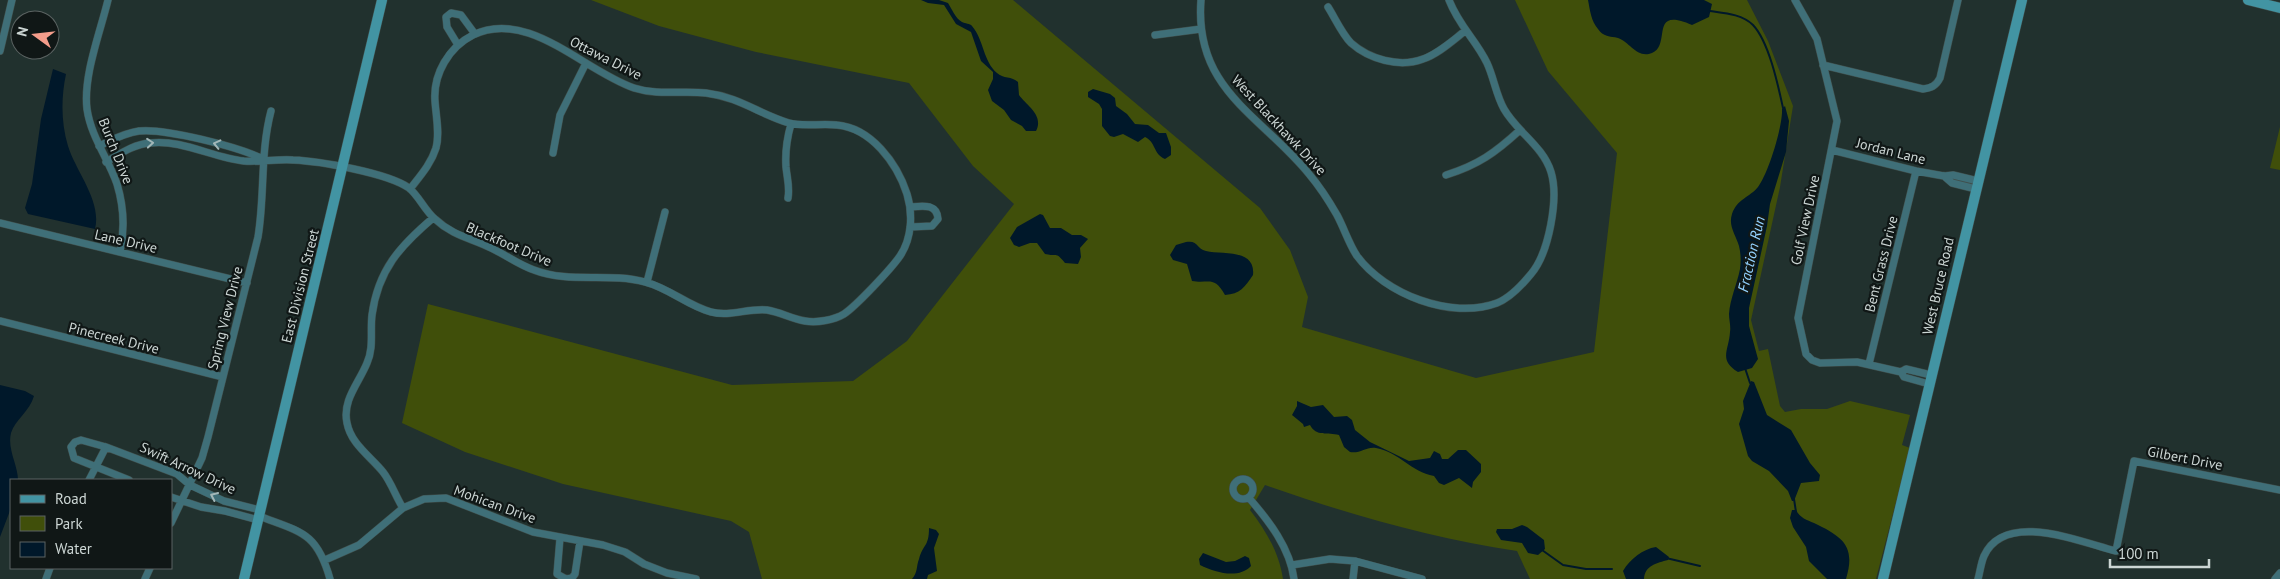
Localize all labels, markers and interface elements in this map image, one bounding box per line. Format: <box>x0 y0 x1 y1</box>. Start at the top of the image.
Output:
north arrow <box>10 10 60 60</box>
text: N <box>13 25 32 38</box>
street label: Ottawa Drive <box>567 32 645 84</box>
street label: West Blackhawk Drive <box>1228 71 1330 179</box>
street label: Burch Drive <box>95 115 137 187</box>
street label: Jordan Lane <box>1853 133 1928 168</box>
one-way arrow <box>147 138 155 149</box>
one-way arrow <box>213 139 222 150</box>
street label: Golf View Drive <box>1787 173 1823 267</box>
water label: Fraction Run <box>1733 214 1769 294</box>
street label: Bent Grass Drive <box>1860 214 1902 314</box>
street label: Blackfoot Drive <box>463 218 555 270</box>
street label: Lane Drive <box>93 225 159 257</box>
street label: East Division Street <box>277 227 323 345</box>
street label: West Bruce Road <box>1918 236 1958 336</box>
street label: Spring View Drive <box>203 265 247 371</box>
street label: Pinecreek Drive <box>67 318 161 358</box>
street label: Swift Arrow Drive <box>137 438 239 498</box>
street label: Gilbert Drive <box>2146 442 2224 474</box>
legend <box>10 479 172 569</box>
street label: Mohican Drive <box>452 481 538 527</box>
text: Road <box>55 489 87 508</box>
one-way arrow <box>210 492 219 502</box>
text: Park <box>55 514 83 533</box>
scale bar <box>2110 536 2209 568</box>
text: Water <box>55 539 92 558</box>
text: 100 m <box>2118 544 2159 563</box>

